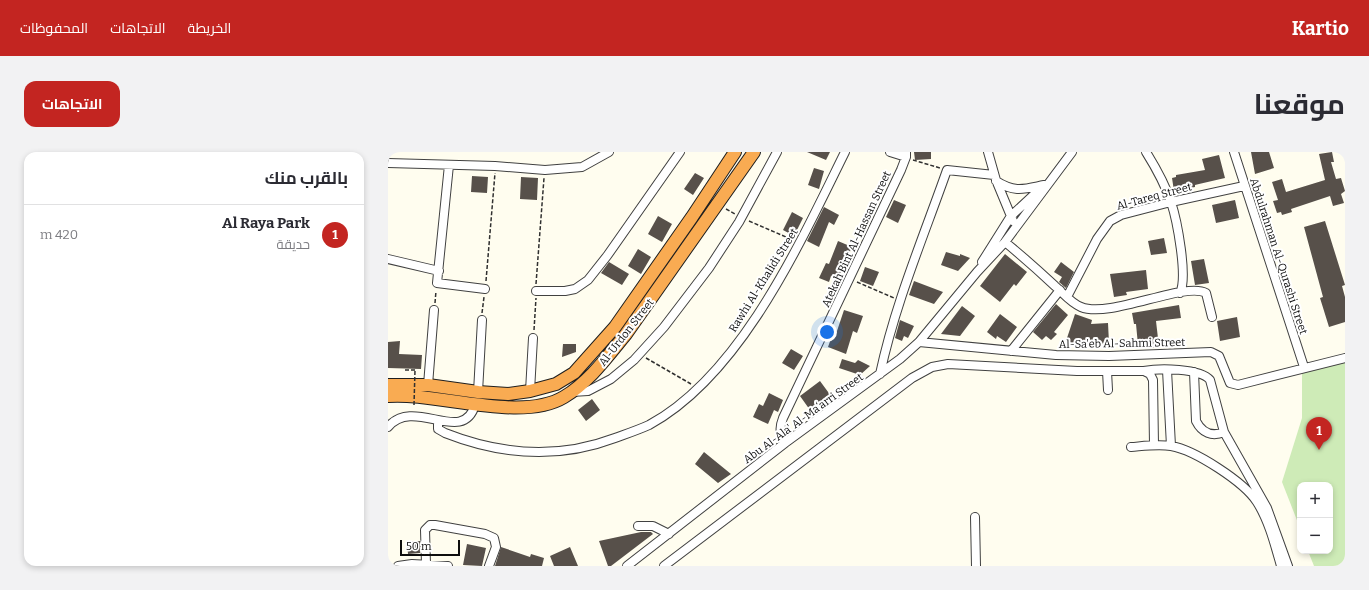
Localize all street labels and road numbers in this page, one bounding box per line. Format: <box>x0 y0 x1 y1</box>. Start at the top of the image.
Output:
street label: Atekah Bint Al-Hassan Street <box>819 169 894 309</box>
street label: Abdulrahman Al-Qurashi Street <box>1247 176 1310 336</box>
street label: Al-Tareq Street <box>1115 180 1193 213</box>
street label: Rawhi Al-Khalidi Street <box>726 226 801 335</box>
street label: Al-Urdon Street <box>596 296 657 369</box>
street label: Al-Sa'eb Al-Sahmi Street <box>1059 336 1185 351</box>
street label: Abu Al-Ala' Al-Maʻarri Street <box>741 371 866 466</box>

